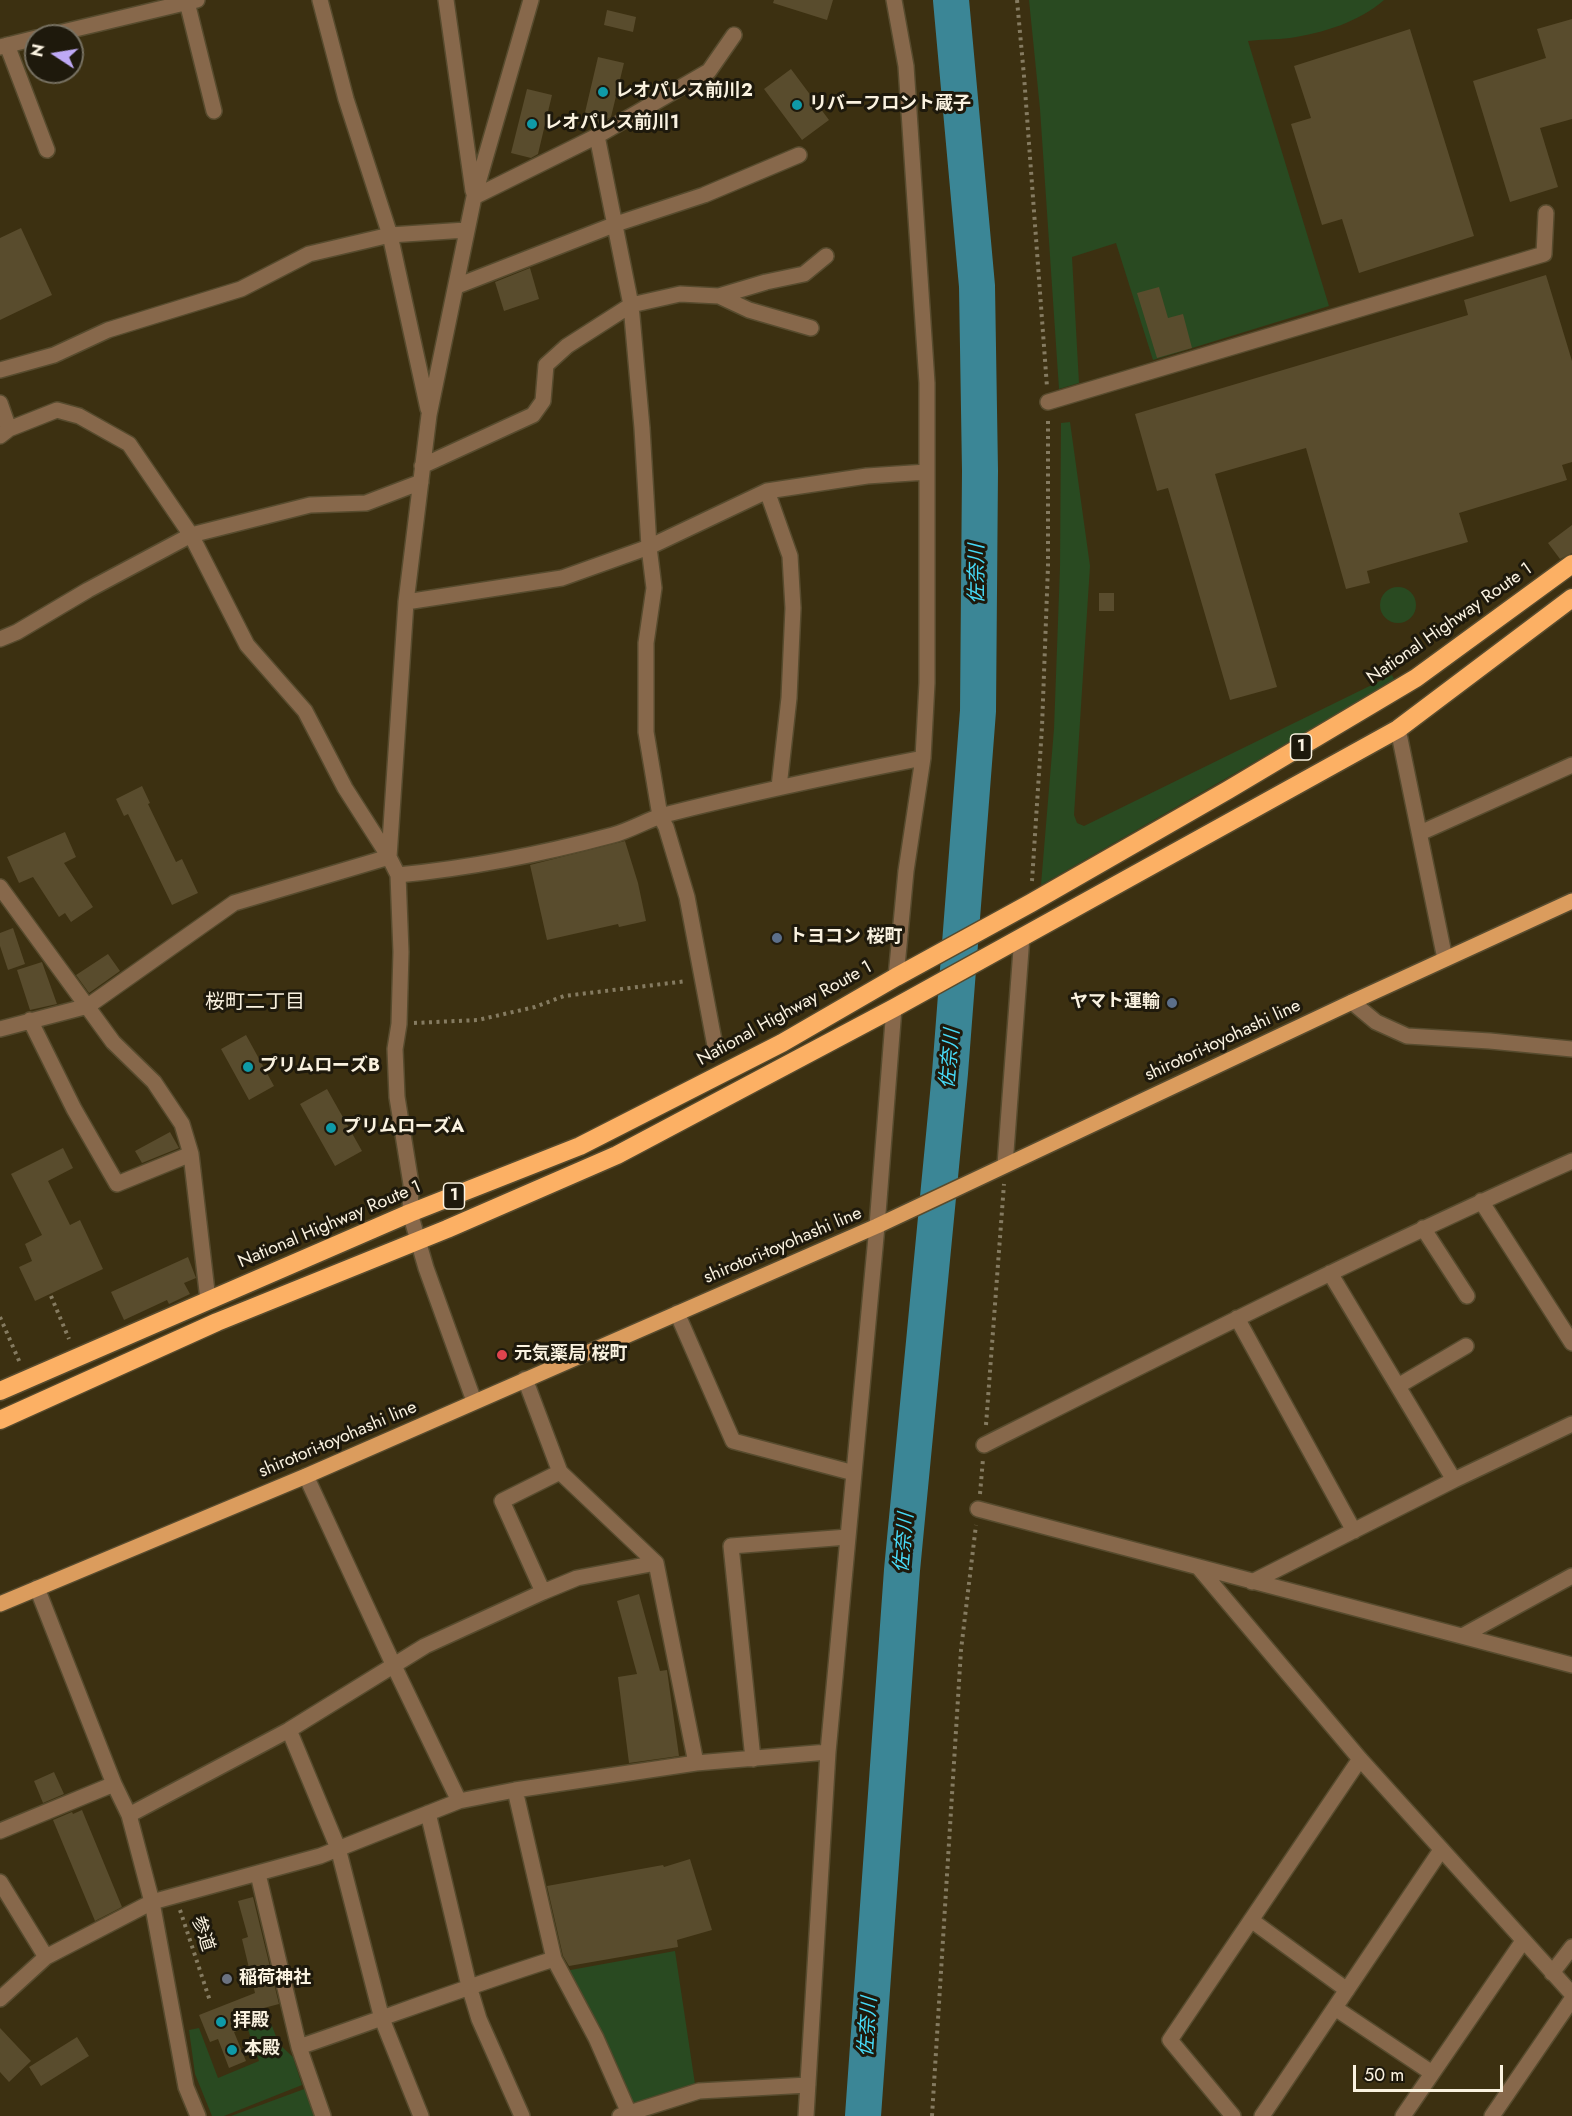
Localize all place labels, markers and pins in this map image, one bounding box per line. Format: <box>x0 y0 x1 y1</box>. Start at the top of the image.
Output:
place label: レオパレス前川2 <box>615 81 753 103</box>
marker: レオパレス前川2 <box>596 85 610 99</box>
place label: リバーフロント蔵子 <box>809 94 971 116</box>
marker: リバーフロント蔵子 <box>790 98 804 112</box>
place label: レオパレス前川1 <box>544 113 679 135</box>
marker: レオパレス前川1 <box>525 117 539 131</box>
place label: トヨコン 桜町 <box>789 927 902 949</box>
marker: トヨコン 桜町 <box>770 931 784 945</box>
place label: ヤマト運輸 <box>1070 992 1160 1014</box>
marker: ヤマト運輸 <box>1165 996 1179 1010</box>
place label: プリムローズB <box>260 1056 380 1078</box>
marker: プリムローズB <box>241 1060 255 1074</box>
place label: プリムローズA <box>343 1117 464 1139</box>
marker: プリムローズA <box>324 1121 338 1135</box>
place label: 元気薬局 桜町 <box>514 1344 627 1366</box>
marker: 元気薬局 桜町 <box>495 1348 509 1362</box>
place label: 稲荷神社 <box>239 1968 311 1990</box>
marker: 稲荷神社 <box>220 1972 234 1986</box>
place label: 拝殿 <box>233 2011 269 2033</box>
marker: 拝殿 <box>214 2015 228 2029</box>
place label: 本殿 <box>244 2039 280 2061</box>
marker: 本殿 <box>225 2043 239 2057</box>

